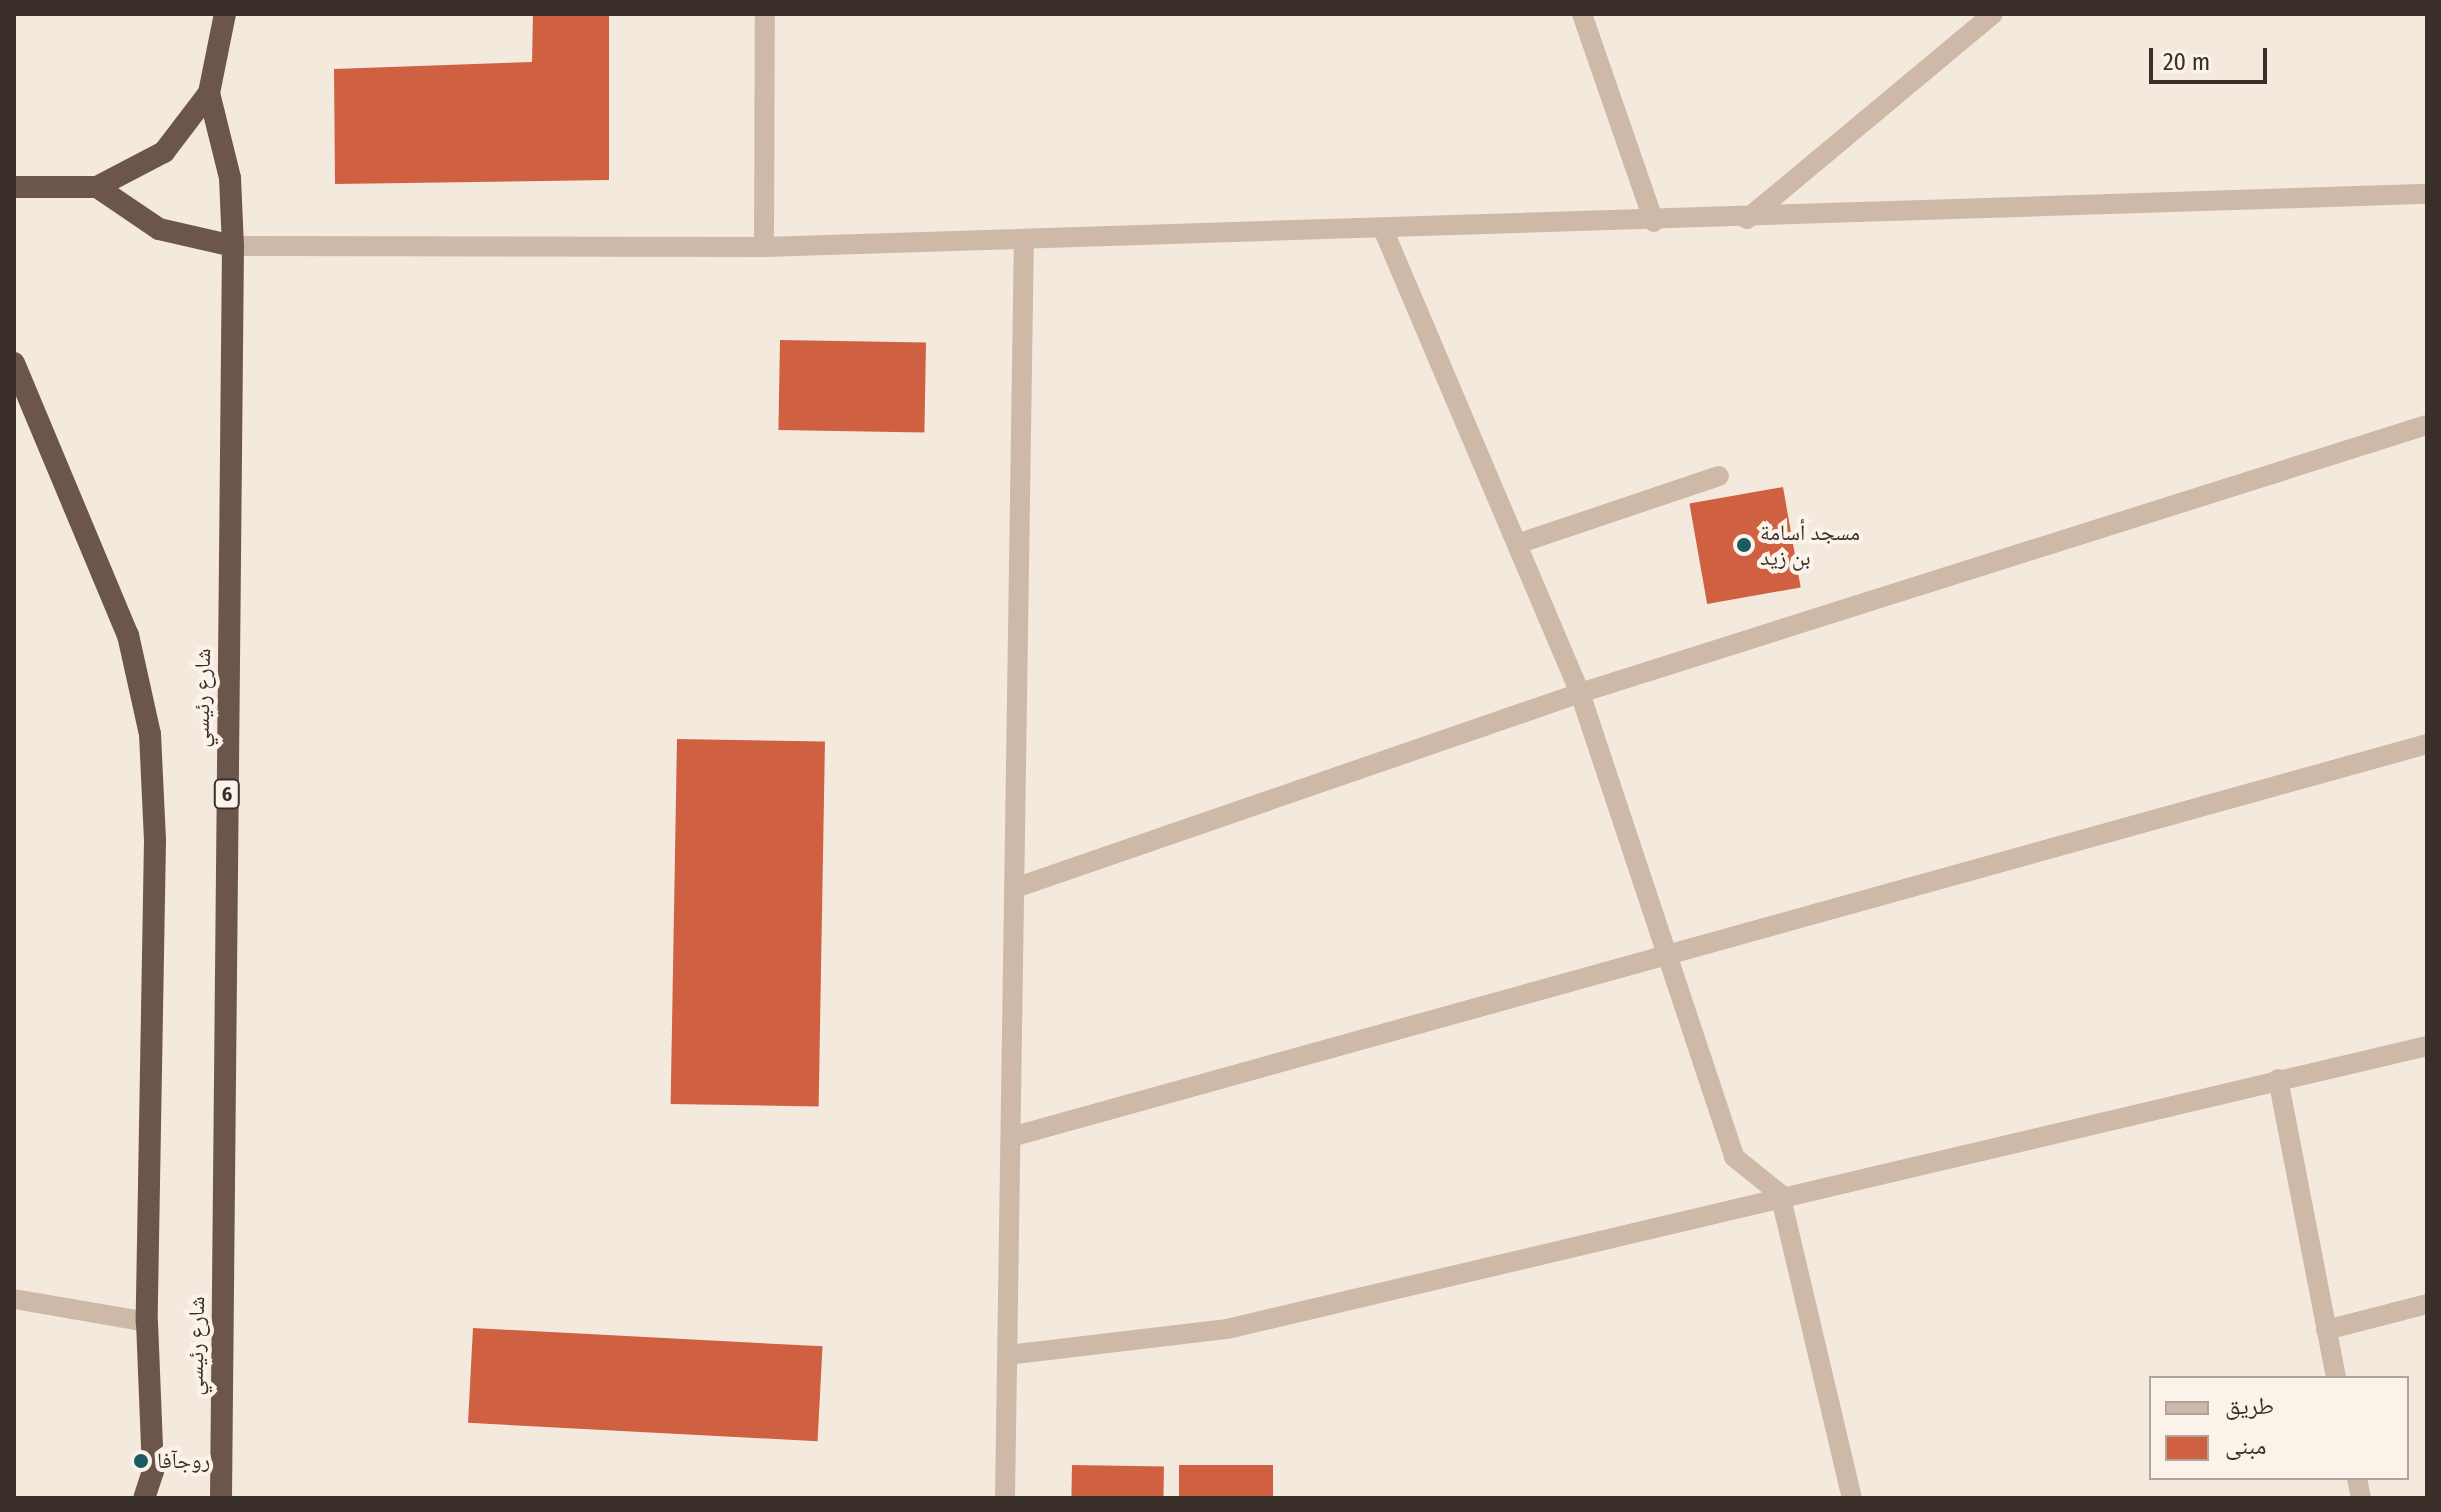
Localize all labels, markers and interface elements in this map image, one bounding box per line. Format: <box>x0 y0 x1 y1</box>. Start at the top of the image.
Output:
scale bar <box>2153 32 2271 82</box>
text: 20 m <box>2163 48 2210 76</box>
place label: مسجد أسامة بن زيد <box>1760 519 1860 570</box>
marker: مسجد أسامة بن زيد <box>1735 536 1753 554</box>
street label: شارع رئيسي <box>188 648 216 748</box>
road number: 6 <box>213 778 241 810</box>
street label: شارع رئيسي <box>182 1296 210 1396</box>
legend <box>2149 1376 2409 1480</box>
text: طريق <box>2225 1392 2274 1420</box>
text: مبنى <box>2225 1432 2266 1460</box>
place label: روجآفا <box>157 1448 210 1474</box>
marker: روجآفا <box>132 1452 150 1470</box>

